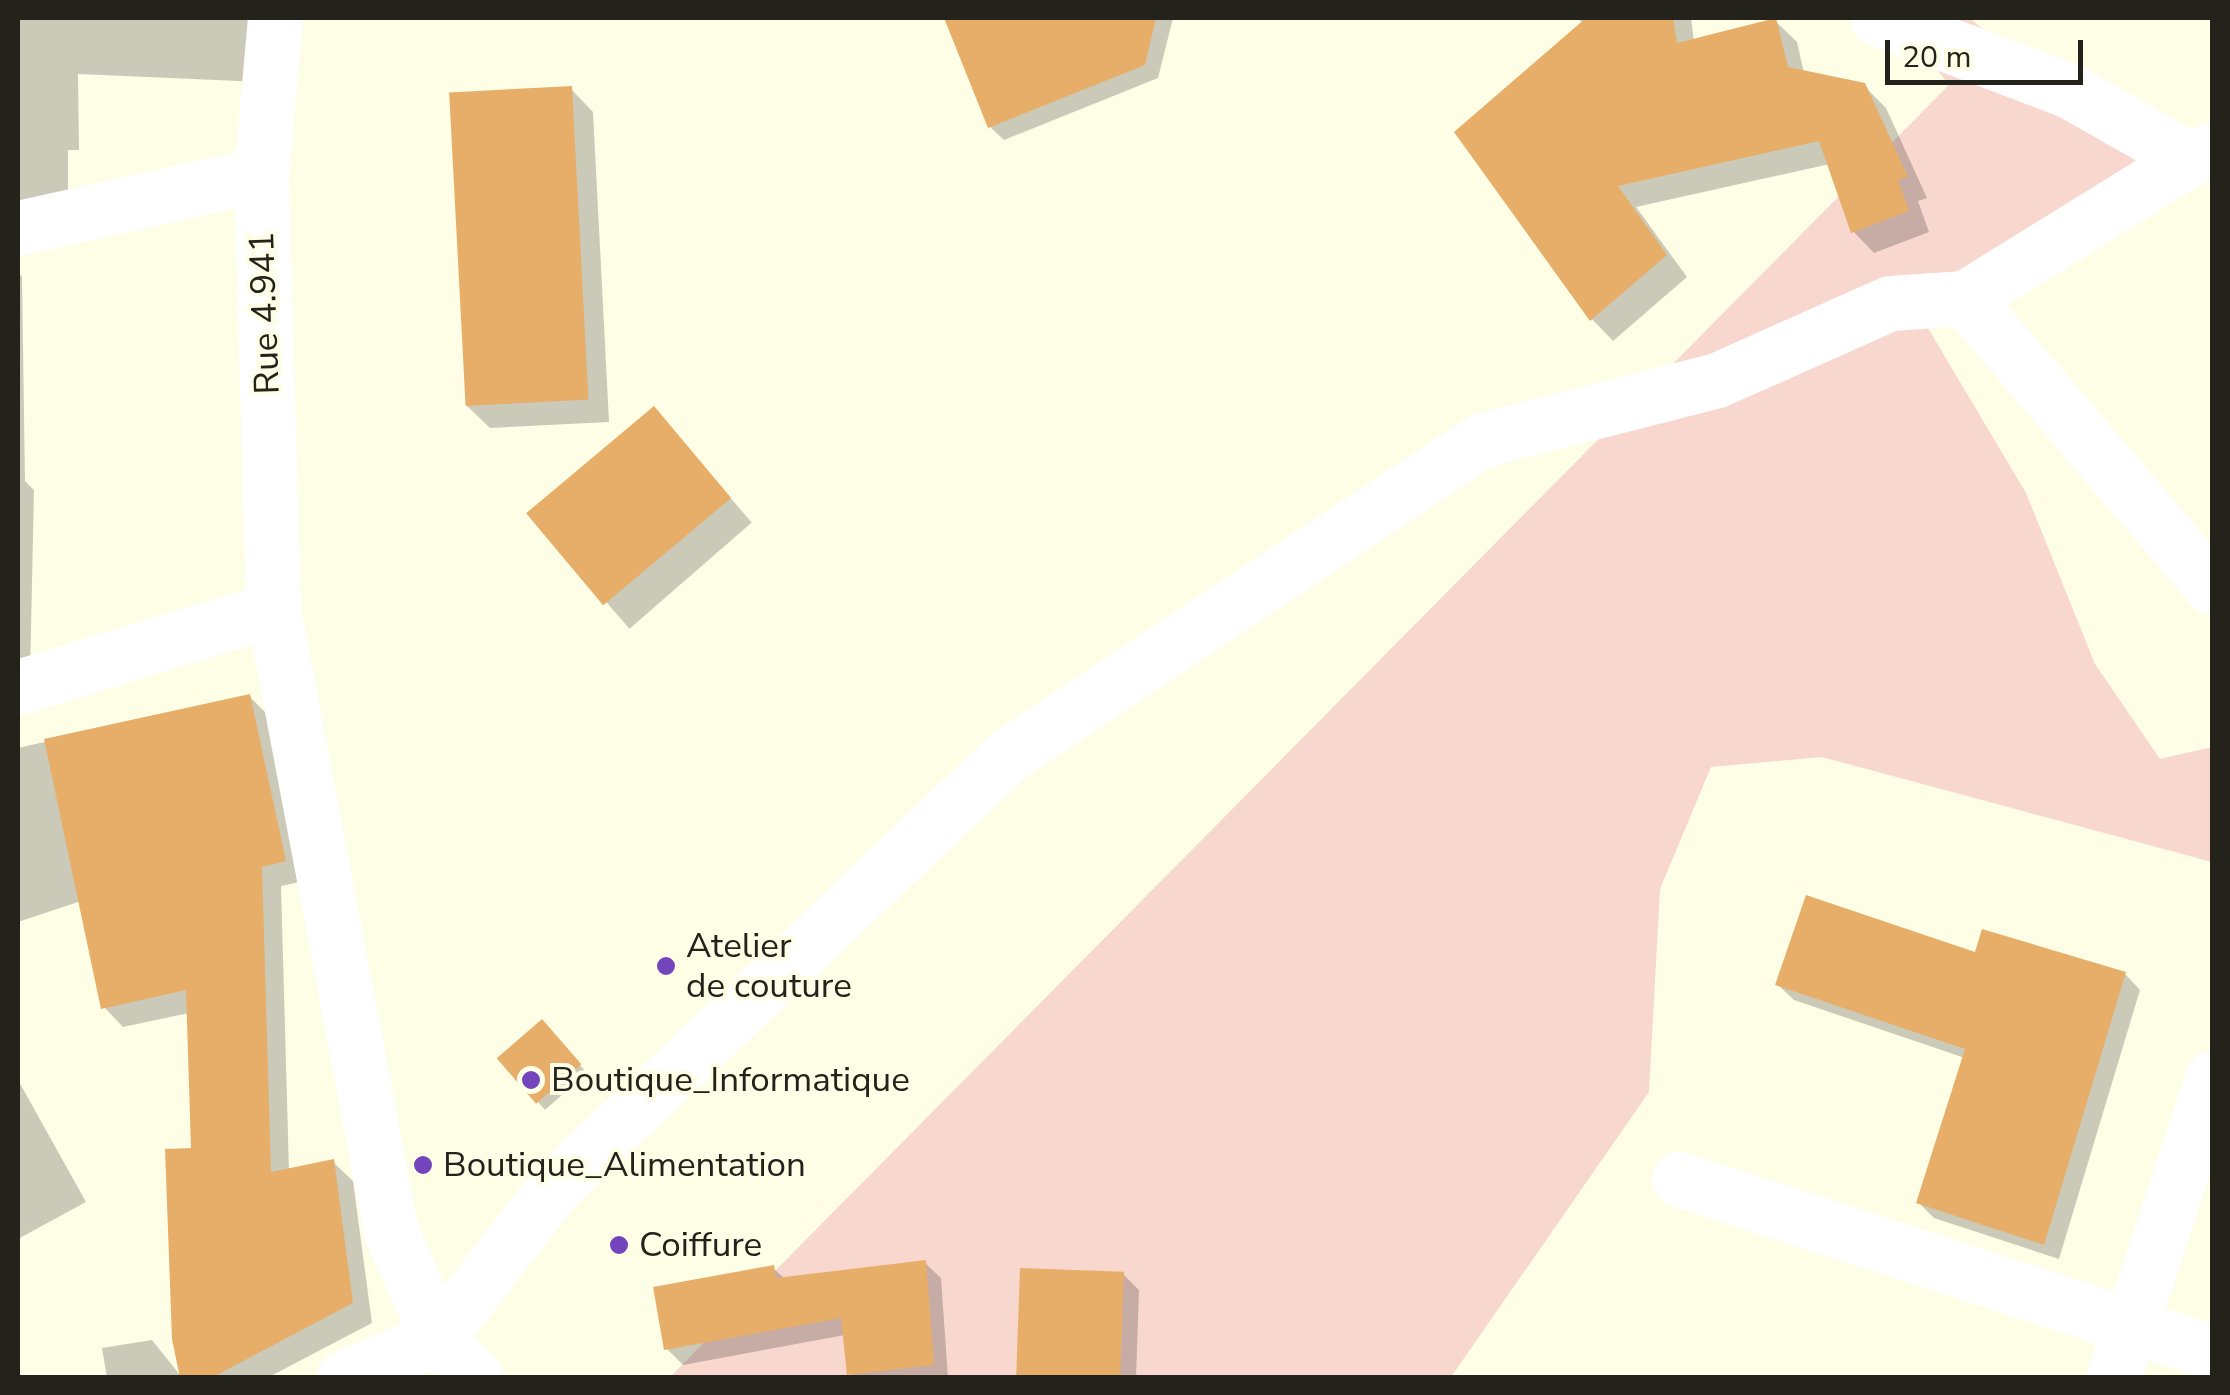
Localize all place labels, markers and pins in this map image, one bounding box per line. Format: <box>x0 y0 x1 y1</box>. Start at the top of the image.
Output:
place label: Atelier de couture <box>686 925 852 1007</box>
marker: Atelier de couture <box>655 955 677 977</box>
place label: Boutique_Informatique <box>551 1059 910 1101</box>
marker: Boutique_Informatique <box>520 1069 542 1091</box>
place label: Boutique_Alimentation <box>443 1144 806 1186</box>
marker: Boutique_Alimentation <box>412 1154 434 1176</box>
place label: Coiffure <box>639 1224 762 1266</box>
marker: Coiffure <box>608 1234 630 1256</box>

